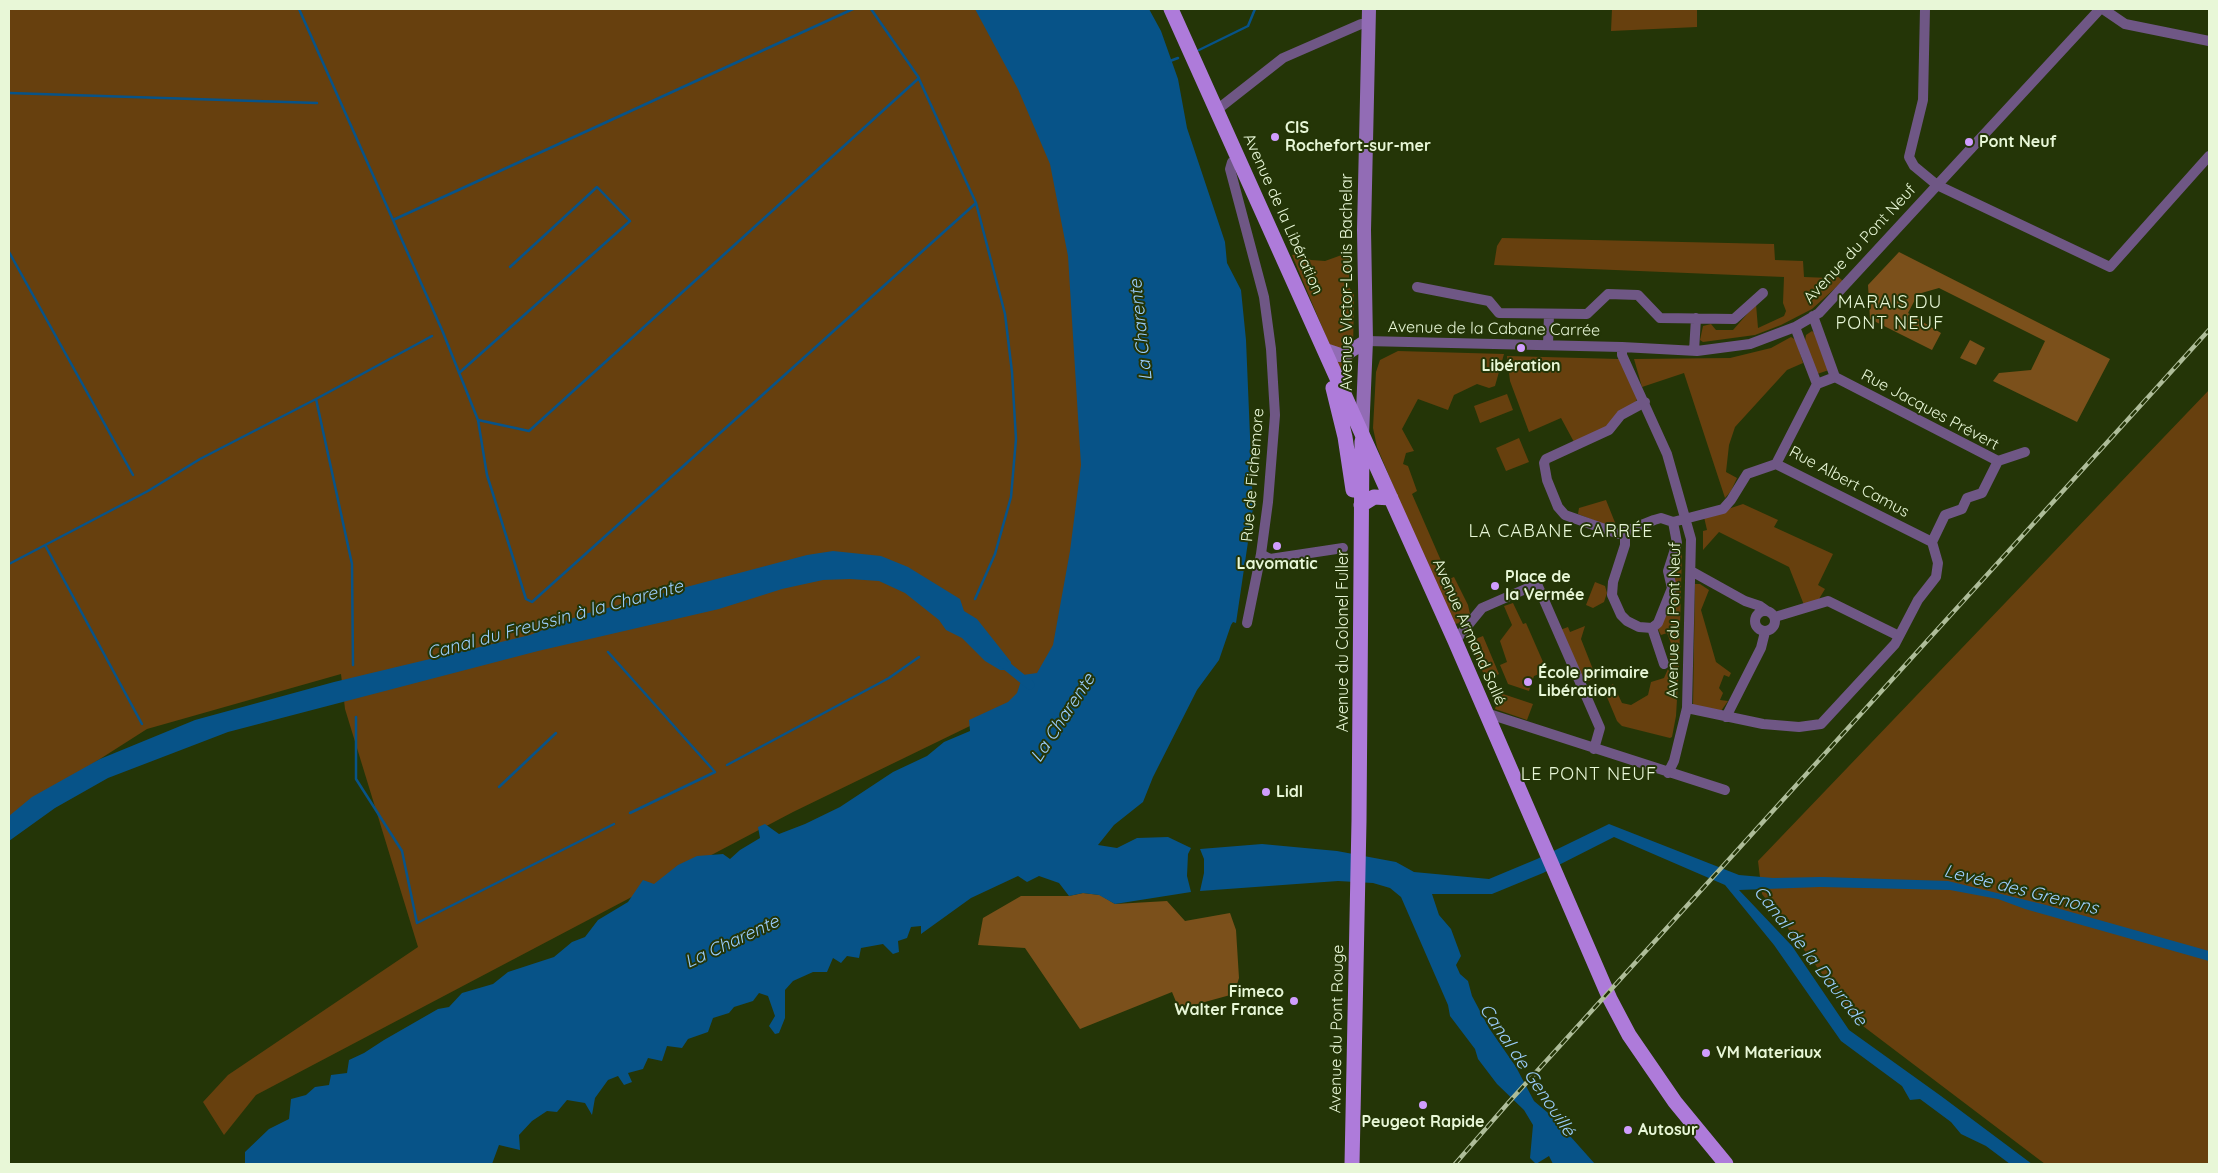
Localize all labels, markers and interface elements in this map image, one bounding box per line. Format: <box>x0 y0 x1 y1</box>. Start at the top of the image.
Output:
place label: CIS Rochefort-sur-mer <box>1285 118 1431 156</box>
street label: Avenue de la Libération <box>1239 131 1327 297</box>
marker: CIS Rochefort-sur-mer <box>1269 131 1281 143</box>
place label: Pont Neuf <box>1979 132 2057 152</box>
marker: Pont Neuf <box>1963 136 1975 148</box>
street label: Avenue Victor-Louis Bachelar <box>1337 173 1357 391</box>
street label: Avenue du Pont Neuf <box>1800 180 1920 308</box>
water label: La Charente <box>1125 278 1157 382</box>
district label: MARAIS DU PONT NEUF <box>1834 292 1946 334</box>
street label: Avenue de la Cabane Carrée <box>1388 318 1600 340</box>
marker: Libération <box>1515 342 1527 354</box>
place label: Libération <box>1482 356 1560 376</box>
street label: Rue Jacques Prévert <box>1858 366 2002 454</box>
street label: Rue de Fichemore <box>1238 407 1268 543</box>
street label: Rue Albert Camus <box>1786 442 1912 522</box>
district label: LA CABANE CARRÉE <box>1466 521 1656 543</box>
marker: Lavomatic <box>1271 540 1283 552</box>
street label: Avenue du Pont Neuf <box>1663 542 1685 698</box>
street label: Avenue du Colonel Fuller <box>1333 550 1353 732</box>
place label: Lavomatic <box>1236 554 1318 574</box>
street label: Avenue Armand Sallé <box>1428 556 1510 708</box>
place label: Place de la Vermée <box>1505 567 1584 605</box>
water label: Canal du Freussin à la Charente <box>425 575 685 665</box>
marker: Place de la Vermée <box>1489 580 1501 592</box>
place label: École primaire Libération <box>1538 663 1649 701</box>
water label: La Charente <box>1026 670 1100 766</box>
marker: École primaire Libération <box>1522 676 1534 688</box>
district label: LE PONT NEUF <box>1519 764 1659 786</box>
place label: Lidl <box>1276 782 1303 802</box>
marker: Lidl <box>1260 786 1272 798</box>
water label: Levée des Grenons <box>1942 860 2100 920</box>
water label: Canal de la Daurade <box>1749 882 1871 1030</box>
water label: La Charente <box>681 911 783 973</box>
street label: Avenue du Pont Rouge <box>1326 945 1348 1113</box>
place label: Fimeco Walter France <box>1174 982 1284 1020</box>
marker: Fimeco Walter France <box>1288 995 1300 1007</box>
water label: Canal de Genouillé <box>1475 1000 1579 1140</box>
place label: VM Materiaux <box>1716 1043 1821 1063</box>
marker: VM Materiaux <box>1700 1047 1712 1059</box>
marker: Peugeot Rapide <box>1417 1099 1429 1111</box>
place label: Peugeot Rapide <box>1362 1112 1484 1132</box>
place label: Autosur <box>1638 1120 1698 1140</box>
marker: Autosur <box>1622 1124 1634 1136</box>

